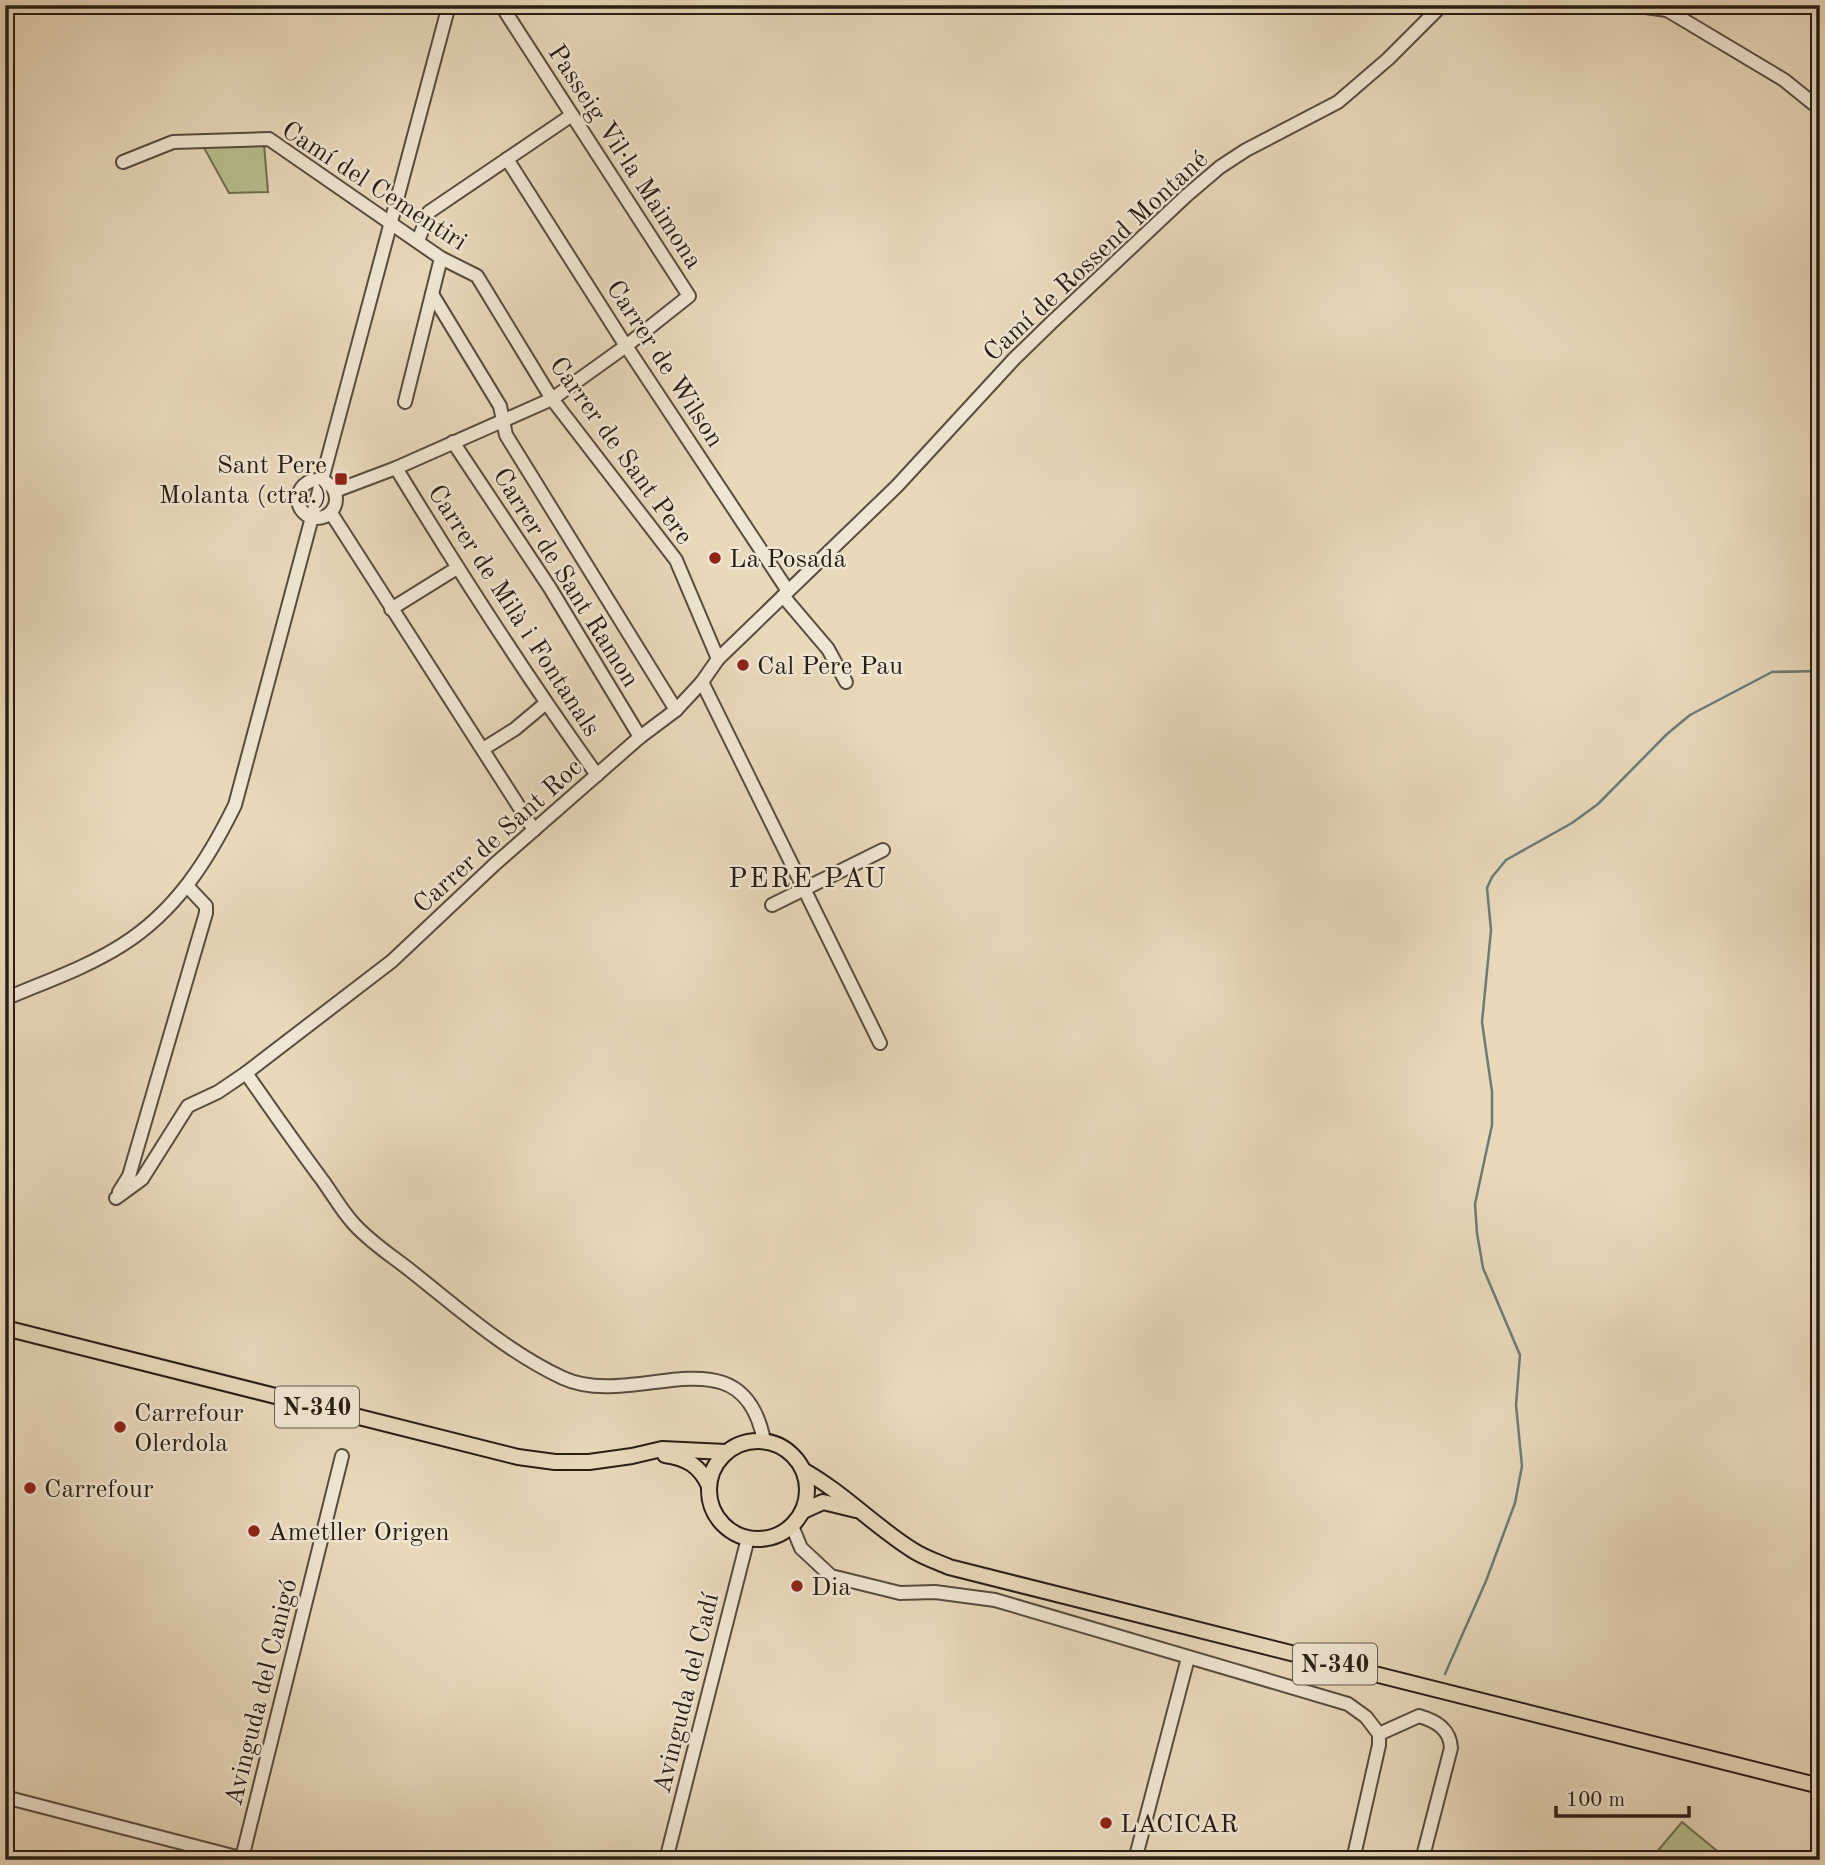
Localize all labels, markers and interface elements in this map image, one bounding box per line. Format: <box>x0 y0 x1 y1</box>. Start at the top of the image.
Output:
street label: Passeig Vil·la Maimona <box>542 40 707 274</box>
street label: Camí del Cementiri <box>277 117 471 256</box>
street label: Camí de Rossend Montané <box>979 146 1213 367</box>
street label: Carrer de Wilson <box>601 276 728 452</box>
street label: Carrer de Sant Pere <box>544 353 697 550</box>
place label: Sant Pere Molanta (ctra.) <box>159 453 327 509</box>
street label: Carrer de Sant Ramon <box>487 464 643 692</box>
marker: Sant Pere Molanta (ctra.) <box>333 471 349 487</box>
street label: Carrer de Milà i Fontanals <box>422 481 604 742</box>
place label: La Posada <box>729 547 846 573</box>
marker: La Posada <box>707 550 723 566</box>
place label: Cal Pere Pau <box>757 654 903 680</box>
marker: Cal Pere Pau <box>735 657 751 673</box>
street label: Carrer de Sant Roc <box>409 754 587 919</box>
district label: PERE PAU <box>728 866 888 894</box>
road number: N-340 <box>275 1386 359 1428</box>
place label: Carrefour Olerdola <box>134 1401 244 1457</box>
marker: Carrefour Olerdola <box>112 1419 128 1435</box>
place label: Carrefour <box>44 1477 154 1503</box>
marker: Carrefour <box>22 1480 38 1496</box>
place label: Ametller Origen <box>268 1520 449 1546</box>
marker: Ametller Origen <box>246 1523 262 1539</box>
place label: Dia <box>811 1575 851 1601</box>
street label: Avinguda del Canigó <box>221 1576 303 1809</box>
marker: Dia <box>789 1578 805 1594</box>
street label: Avinguda del Cadí <box>649 1590 725 1796</box>
road number: N-340 <box>1293 1644 1377 1684</box>
scale bar <box>1556 1774 1688 1818</box>
text: 100 m <box>1566 1790 1625 1811</box>
place label: LACICAR <box>1120 1812 1238 1838</box>
marker: LACICAR <box>1098 1815 1114 1831</box>

